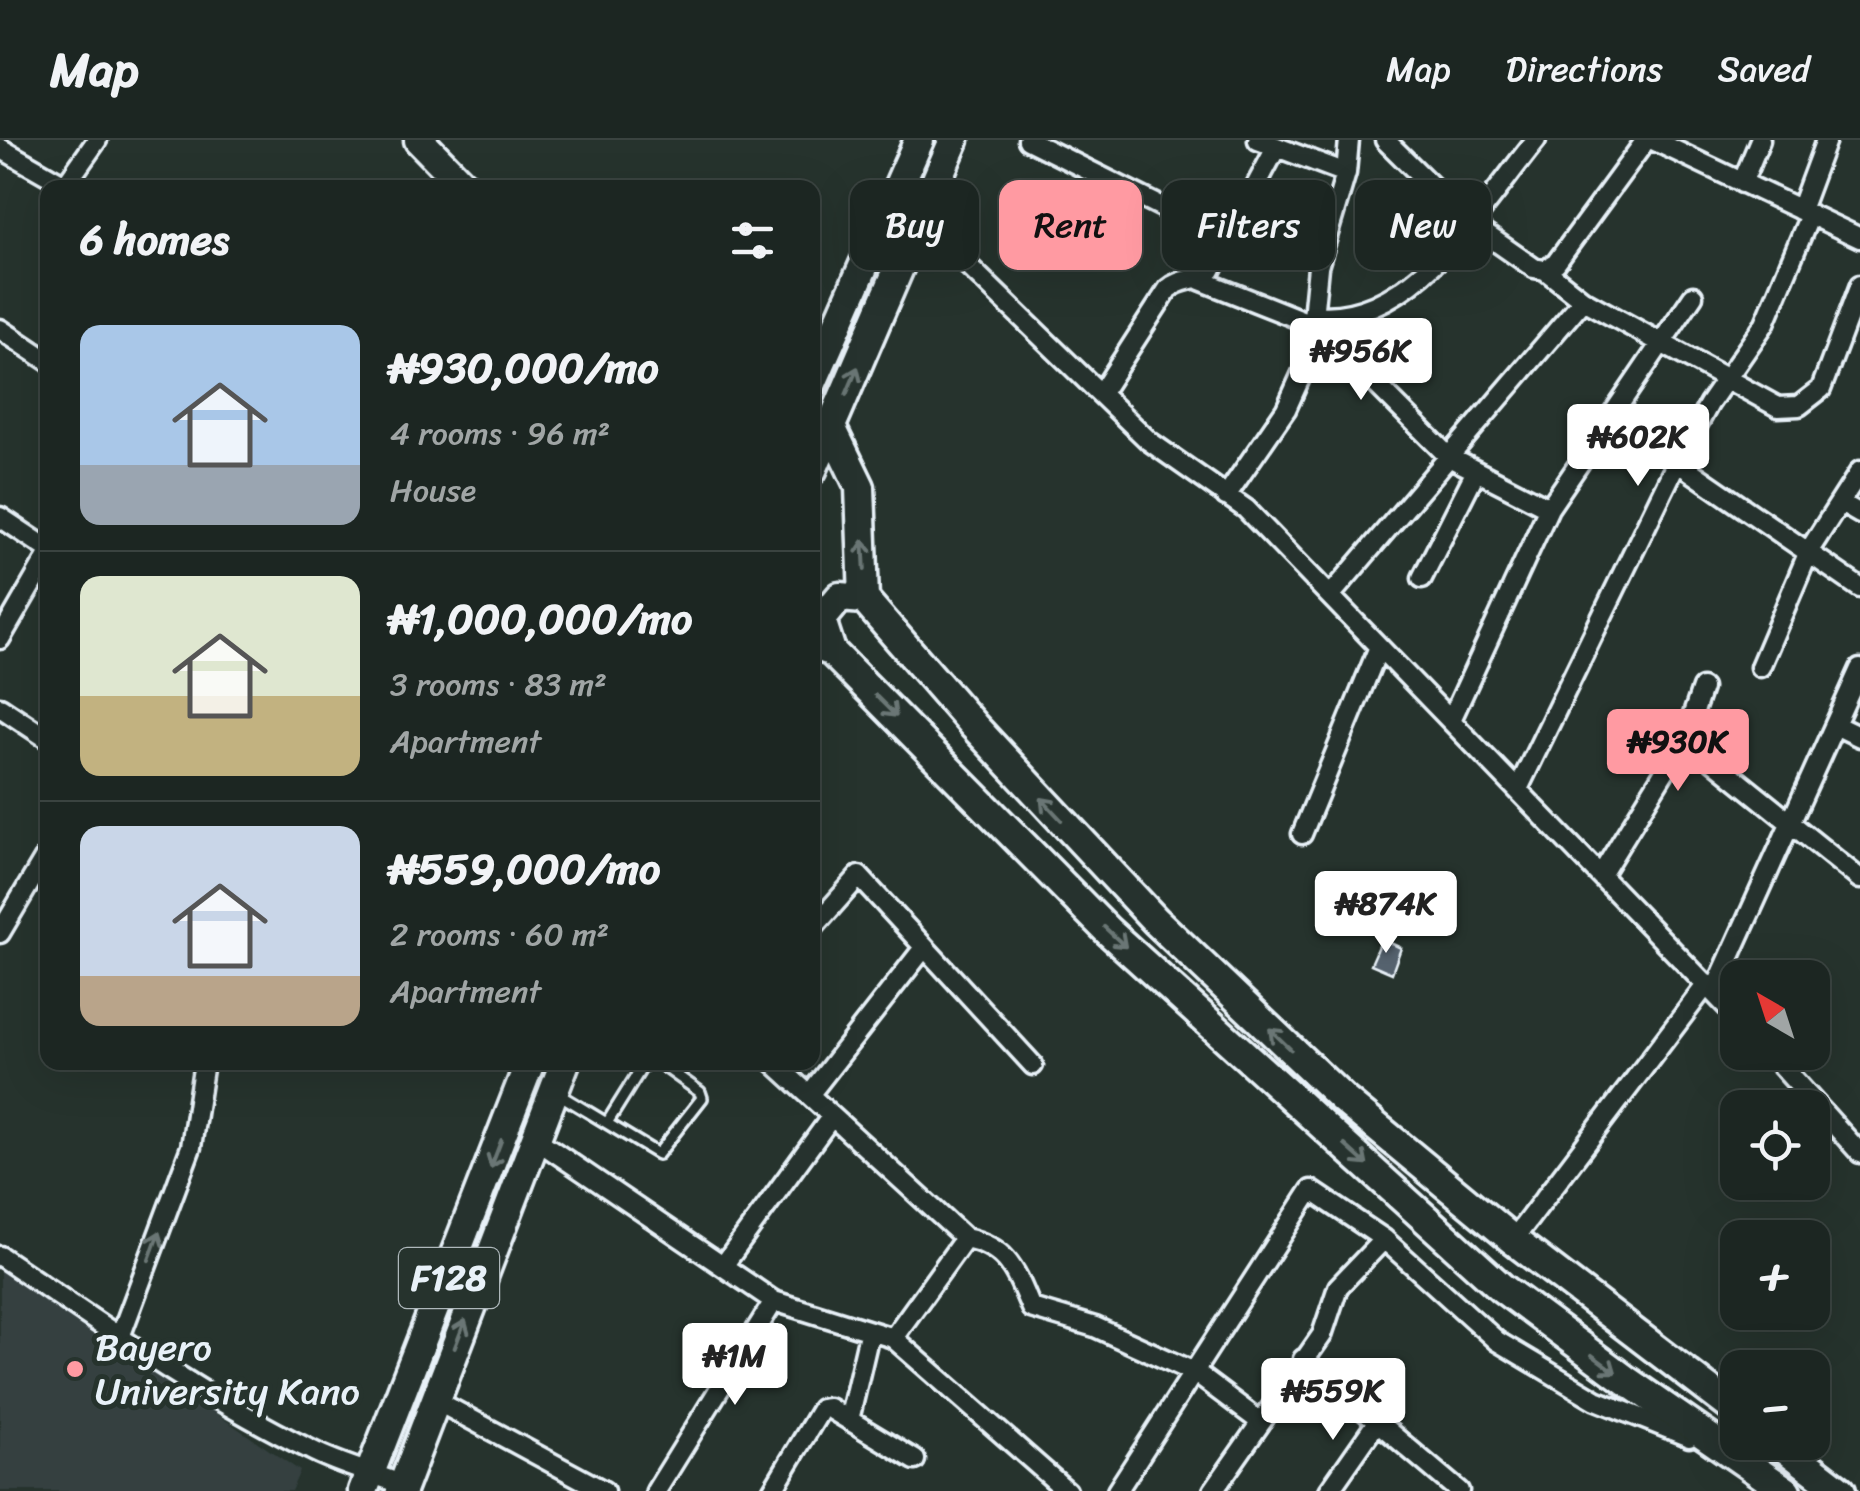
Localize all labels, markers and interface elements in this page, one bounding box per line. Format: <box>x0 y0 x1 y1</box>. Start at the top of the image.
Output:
text: Map <box>50 27 139 112</box>
text: Map <box>1386 38 1451 100</box>
text: Directions <box>1506 38 1663 100</box>
text: Saved <box>1718 38 1810 100</box>
chip: Buy <box>850 180 979 270</box>
chip: Rent <box>999 180 1142 270</box>
chip: Filters <box>1162 180 1335 270</box>
chip: New <box>1355 180 1491 270</box>
text: 6 homes <box>80 203 229 277</box>
icon: filters <box>725 213 780 268</box>
pin: ₦956K <box>1291 318 1431 403</box>
text: ₦956K <box>1312 322 1410 379</box>
text: ₦930,000/mo <box>390 331 659 405</box>
icon: home <box>160 365 280 485</box>
one-way arrow <box>844 366 862 397</box>
pin: ₦602K <box>1568 404 1708 489</box>
text: 4 rooms · 96 m² <box>390 405 610 462</box>
text: ₦602K <box>1589 408 1687 465</box>
text: House <box>390 462 476 519</box>
one-way arrow <box>854 539 873 572</box>
text: ₦1,000,000/mo <box>390 582 692 656</box>
icon: home <box>160 616 280 736</box>
text: 3 rooms · 83 m² <box>390 656 607 713</box>
one-way arrow <box>874 694 898 718</box>
pin: ₦930K <box>1608 709 1748 794</box>
text: Apartment <box>390 713 541 770</box>
text: ₦930K <box>1629 713 1727 770</box>
one-way arrow <box>1040 797 1063 822</box>
text: ₦559,000/mo <box>390 832 660 906</box>
icon: home <box>160 866 280 986</box>
pin: ₦874K <box>1316 871 1456 956</box>
text: ₦874K <box>1337 875 1435 932</box>
text: 2 rooms · 60 m² <box>390 906 609 963</box>
one-way arrow <box>1102 925 1127 948</box>
north arrow <box>1720 960 1830 1070</box>
map controls <box>1720 960 1830 1460</box>
text: Apartment <box>390 963 541 1020</box>
one-way arrow <box>1269 1027 1293 1051</box>
button: locate <box>1720 1090 1830 1200</box>
one-way arrow <box>486 1137 504 1168</box>
one-way arrow <box>1343 1143 1367 1167</box>
button: + <box>1720 1220 1830 1330</box>
one-way arrow <box>146 1231 164 1262</box>
road number: F128 <box>399 1248 499 1308</box>
place label: Bayero University Kano <box>95 1314 360 1425</box>
one-way arrow <box>452 1320 470 1351</box>
pin: ₦1M <box>687 1323 783 1408</box>
text: ₦1M <box>704 1327 766 1384</box>
button: − <box>1720 1350 1830 1460</box>
one-way arrow <box>1590 1354 1617 1375</box>
marker: Bayero University Kano <box>64 1358 86 1380</box>
pin: ₦559K <box>1263 1358 1403 1443</box>
text: ₦559K <box>1283 1362 1383 1419</box>

